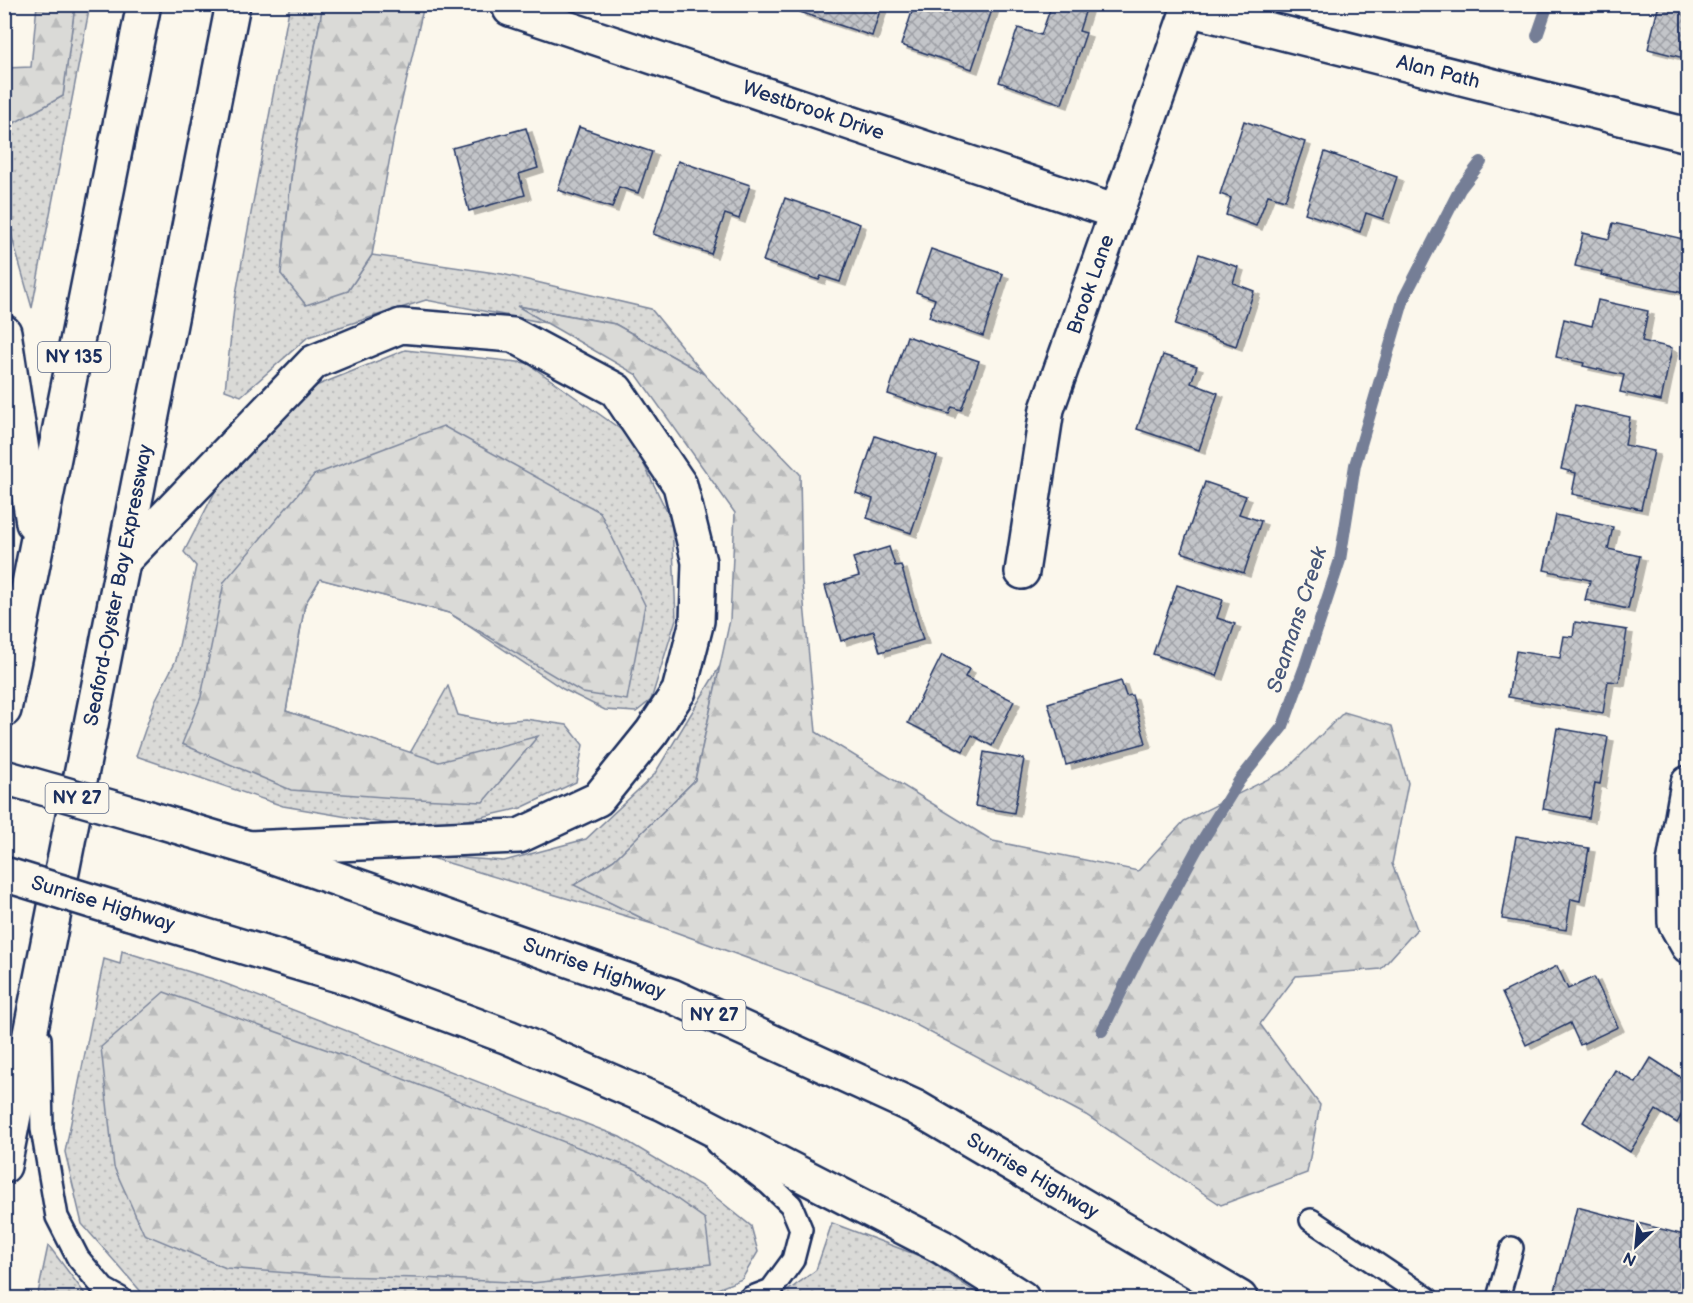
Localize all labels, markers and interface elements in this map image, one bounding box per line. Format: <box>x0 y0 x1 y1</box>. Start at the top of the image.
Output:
street label: Alan Path <box>1394 50 1482 94</box>
street label: Westbrook Drive <box>739 76 888 146</box>
street label: Brook Lane <box>1062 231 1120 337</box>
road number: NY 135 <box>38 342 110 372</box>
street label: Seaford-Oyster Bay Expressway <box>79 442 158 728</box>
water label: Seamans Creek <box>1262 543 1333 696</box>
road number: NY 27 <box>46 783 109 813</box>
street label: Sunrise Highway <box>28 871 178 937</box>
street label: Sunrise Highway <box>520 933 668 1005</box>
road number: NY 27 <box>682 1000 746 1030</box>
street label: Sunrise Highway <box>962 1128 1103 1224</box>
north arrow <box>1606 1216 1666 1276</box>
text: N <box>1621 1247 1640 1269</box>

